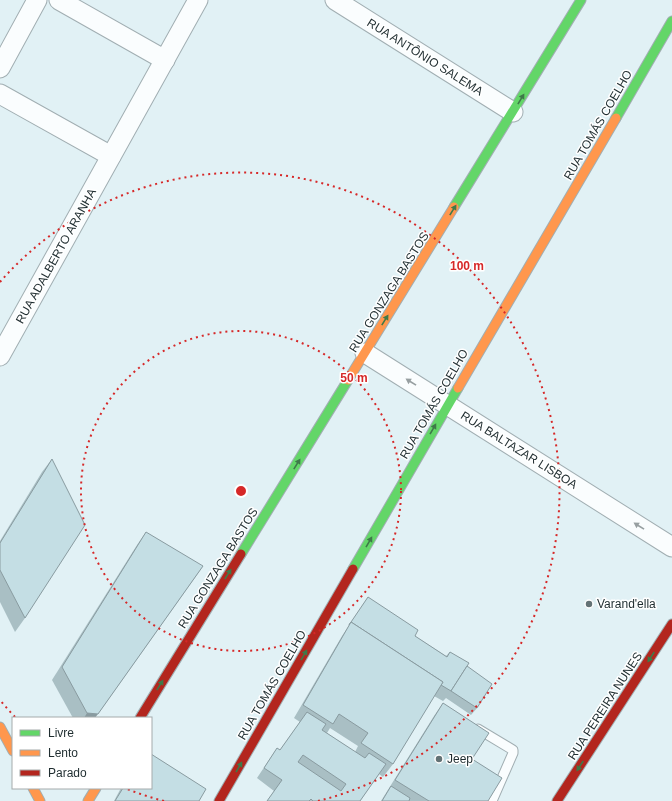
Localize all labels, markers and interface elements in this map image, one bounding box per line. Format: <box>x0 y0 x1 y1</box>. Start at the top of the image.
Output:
street label: RUA ANTÔNIO SALEMA <box>364 15 486 98</box>
street label: RUA TOMÁS COELHO <box>560 67 635 182</box>
one-way arrow <box>518 93 525 105</box>
street label: RUA ADALBERTO ARANHA <box>13 186 99 326</box>
one-way arrow <box>450 204 457 215</box>
street label: RUA GONZAGA BASTOS <box>346 229 432 355</box>
text: 100 m <box>450 259 484 273</box>
one-way arrow <box>382 314 389 326</box>
street label: RUA TOMÁS COELHO <box>396 346 471 461</box>
text: 50 m <box>340 371 368 385</box>
one-way arrow <box>406 378 416 386</box>
street label: RUA BALTAZAR LISBOA <box>458 408 580 492</box>
one-way arrow <box>430 423 437 435</box>
one-way arrow <box>293 458 300 470</box>
centre of rings <box>234 484 248 498</box>
street label: RUA GONZAGA BASTOS <box>175 505 261 631</box>
one-way arrow <box>633 523 645 530</box>
one-way arrow <box>365 536 372 548</box>
one-way arrow <box>225 568 232 580</box>
place label: Varand'ella <box>597 597 656 611</box>
marker: Varand'ella <box>584 599 594 609</box>
street label: RUA TOMÁS COELHO <box>234 627 309 742</box>
one-way arrow <box>300 649 307 661</box>
street label: RUA PEREIRA NUNES <box>565 650 645 762</box>
one-way arrow <box>647 652 655 662</box>
one-way arrow <box>157 679 164 691</box>
legend <box>12 717 152 789</box>
text: Livre <box>48 726 74 740</box>
text: Lento <box>48 746 78 760</box>
place label: Jeep <box>447 752 473 766</box>
marker: Jeep <box>434 754 444 764</box>
one-way arrow <box>235 761 242 773</box>
one-way arrow <box>576 761 584 771</box>
text: Parado <box>48 766 87 780</box>

